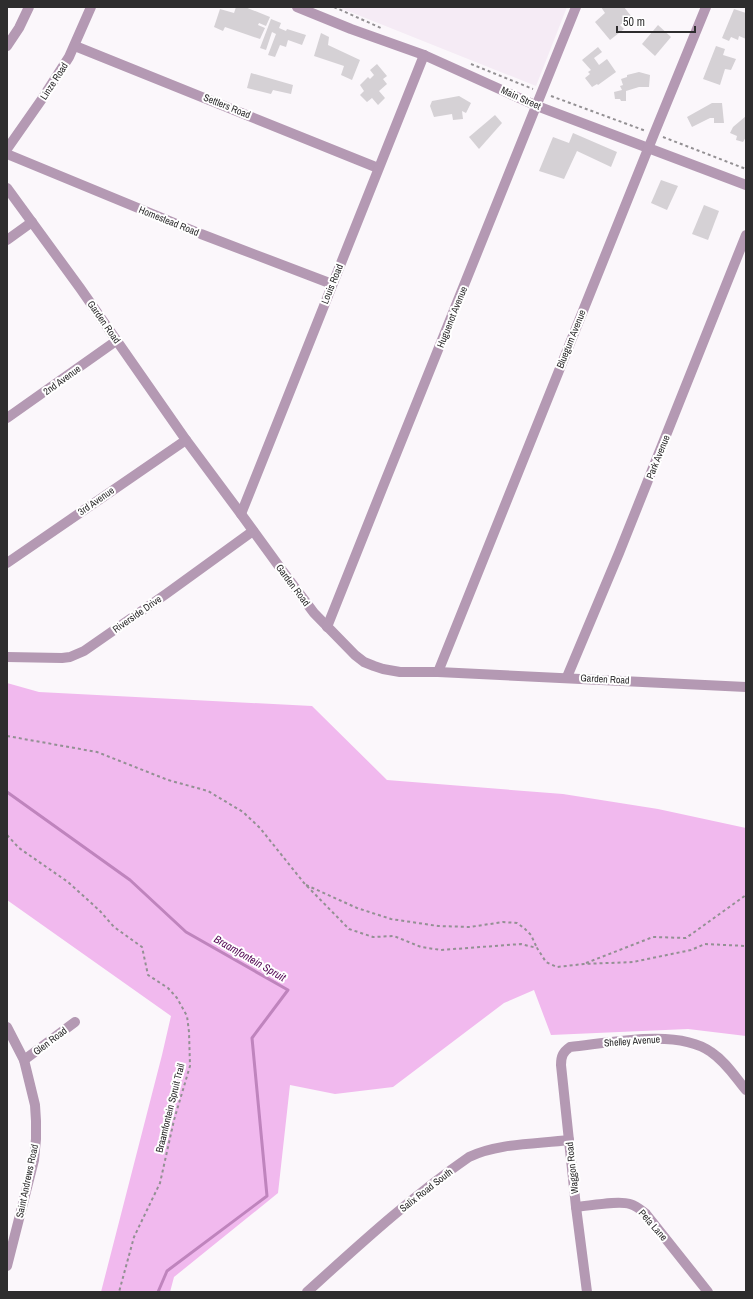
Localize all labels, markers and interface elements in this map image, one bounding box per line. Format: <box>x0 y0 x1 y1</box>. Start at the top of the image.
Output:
scale bar <box>617 8 695 34</box>
text: 50 m <box>623 14 645 30</box>
street label: Linze Road <box>37 60 71 102</box>
street label: Main Street <box>499 83 544 113</box>
street label: Settlers Road <box>202 91 252 121</box>
street label: Homestead Road <box>137 203 201 239</box>
street label: Louis Road <box>318 262 346 306</box>
street label: Huguenot Avenue <box>434 284 470 350</box>
street label: Garden Road <box>85 298 123 346</box>
street label: Bluegum Avenue <box>553 307 589 370</box>
street label: 2nd Avenue <box>41 362 84 398</box>
street label: Park Avenue <box>643 433 673 481</box>
street label: 3rd Avenue <box>75 484 117 518</box>
street label: Garden Road <box>273 561 313 609</box>
street label: Riverside Drive <box>110 592 164 636</box>
street label: Garden Road <box>580 671 630 687</box>
water label: Braamfontein Spruit <box>212 932 289 984</box>
street label: Glen Road <box>30 1024 70 1058</box>
street label: Shelley Avenue <box>603 1033 661 1049</box>
street label: Braamfontein Spruit Trail <box>153 1062 187 1154</box>
street label: Waggon Road <box>563 1141 581 1195</box>
street label: Saint Andrews Road <box>13 1143 41 1219</box>
street label: Salix Road South <box>397 1165 455 1215</box>
street label: Peta Lane <box>636 1207 670 1244</box>

